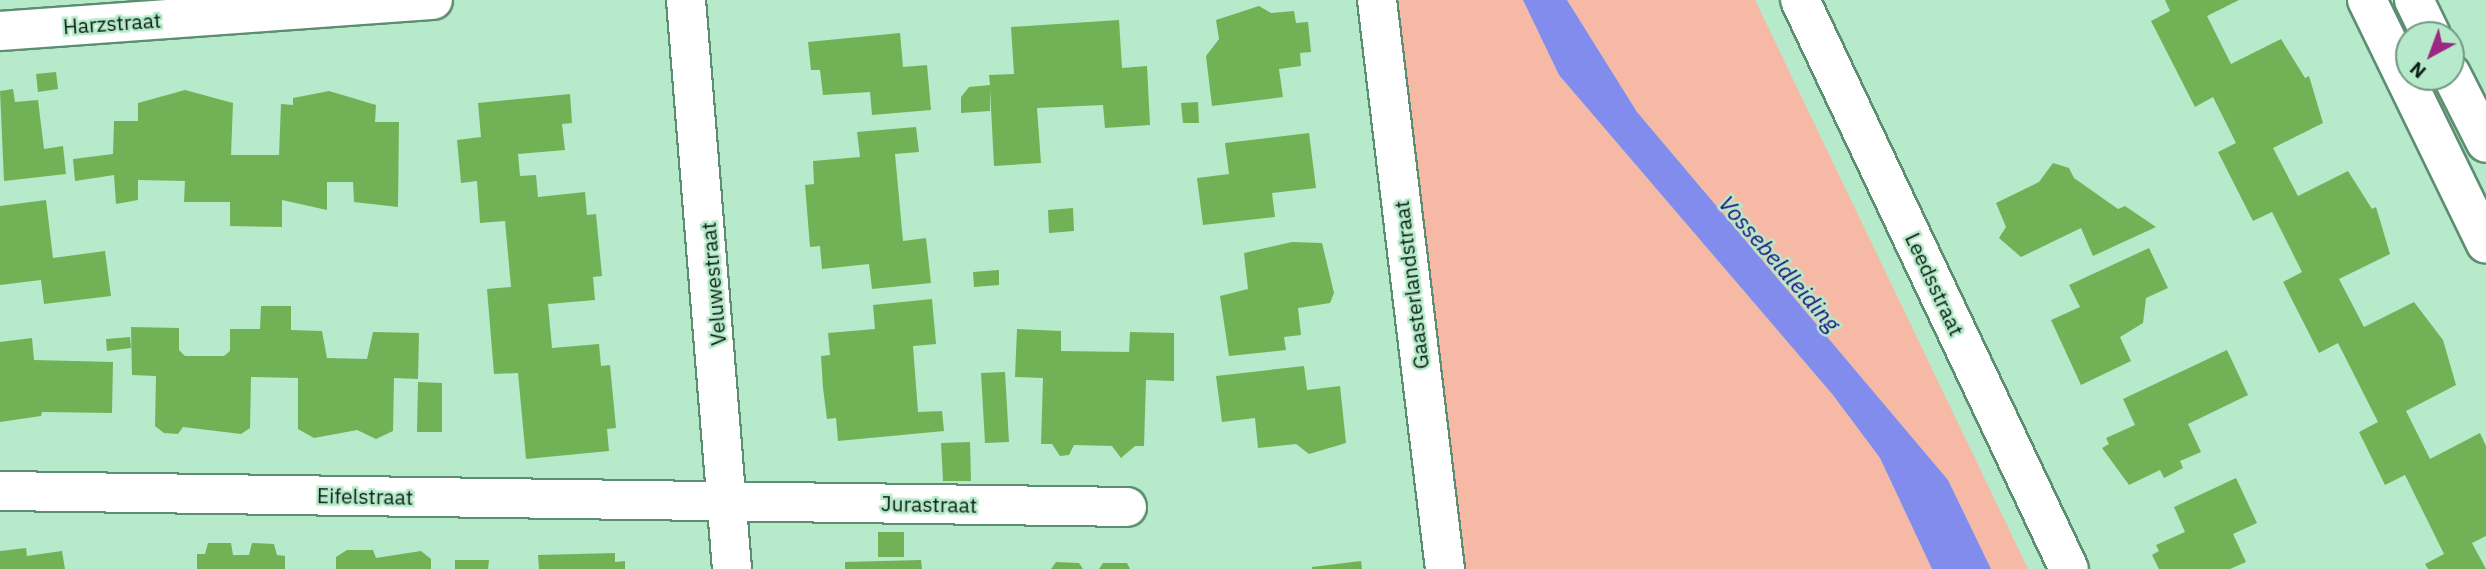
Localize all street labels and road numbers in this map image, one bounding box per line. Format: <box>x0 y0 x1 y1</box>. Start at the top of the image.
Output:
street label: Harzstraat <box>62 7 162 39</box>
street label: Gaasterlandstraat <box>1388 199 1434 371</box>
street label: Veluwestraat <box>695 221 731 347</box>
street label: Leedsstraat <box>1900 229 1970 339</box>
street label: Eifelstraat <box>317 483 413 509</box>
street label: Jurastraat <box>881 491 977 517</box>

